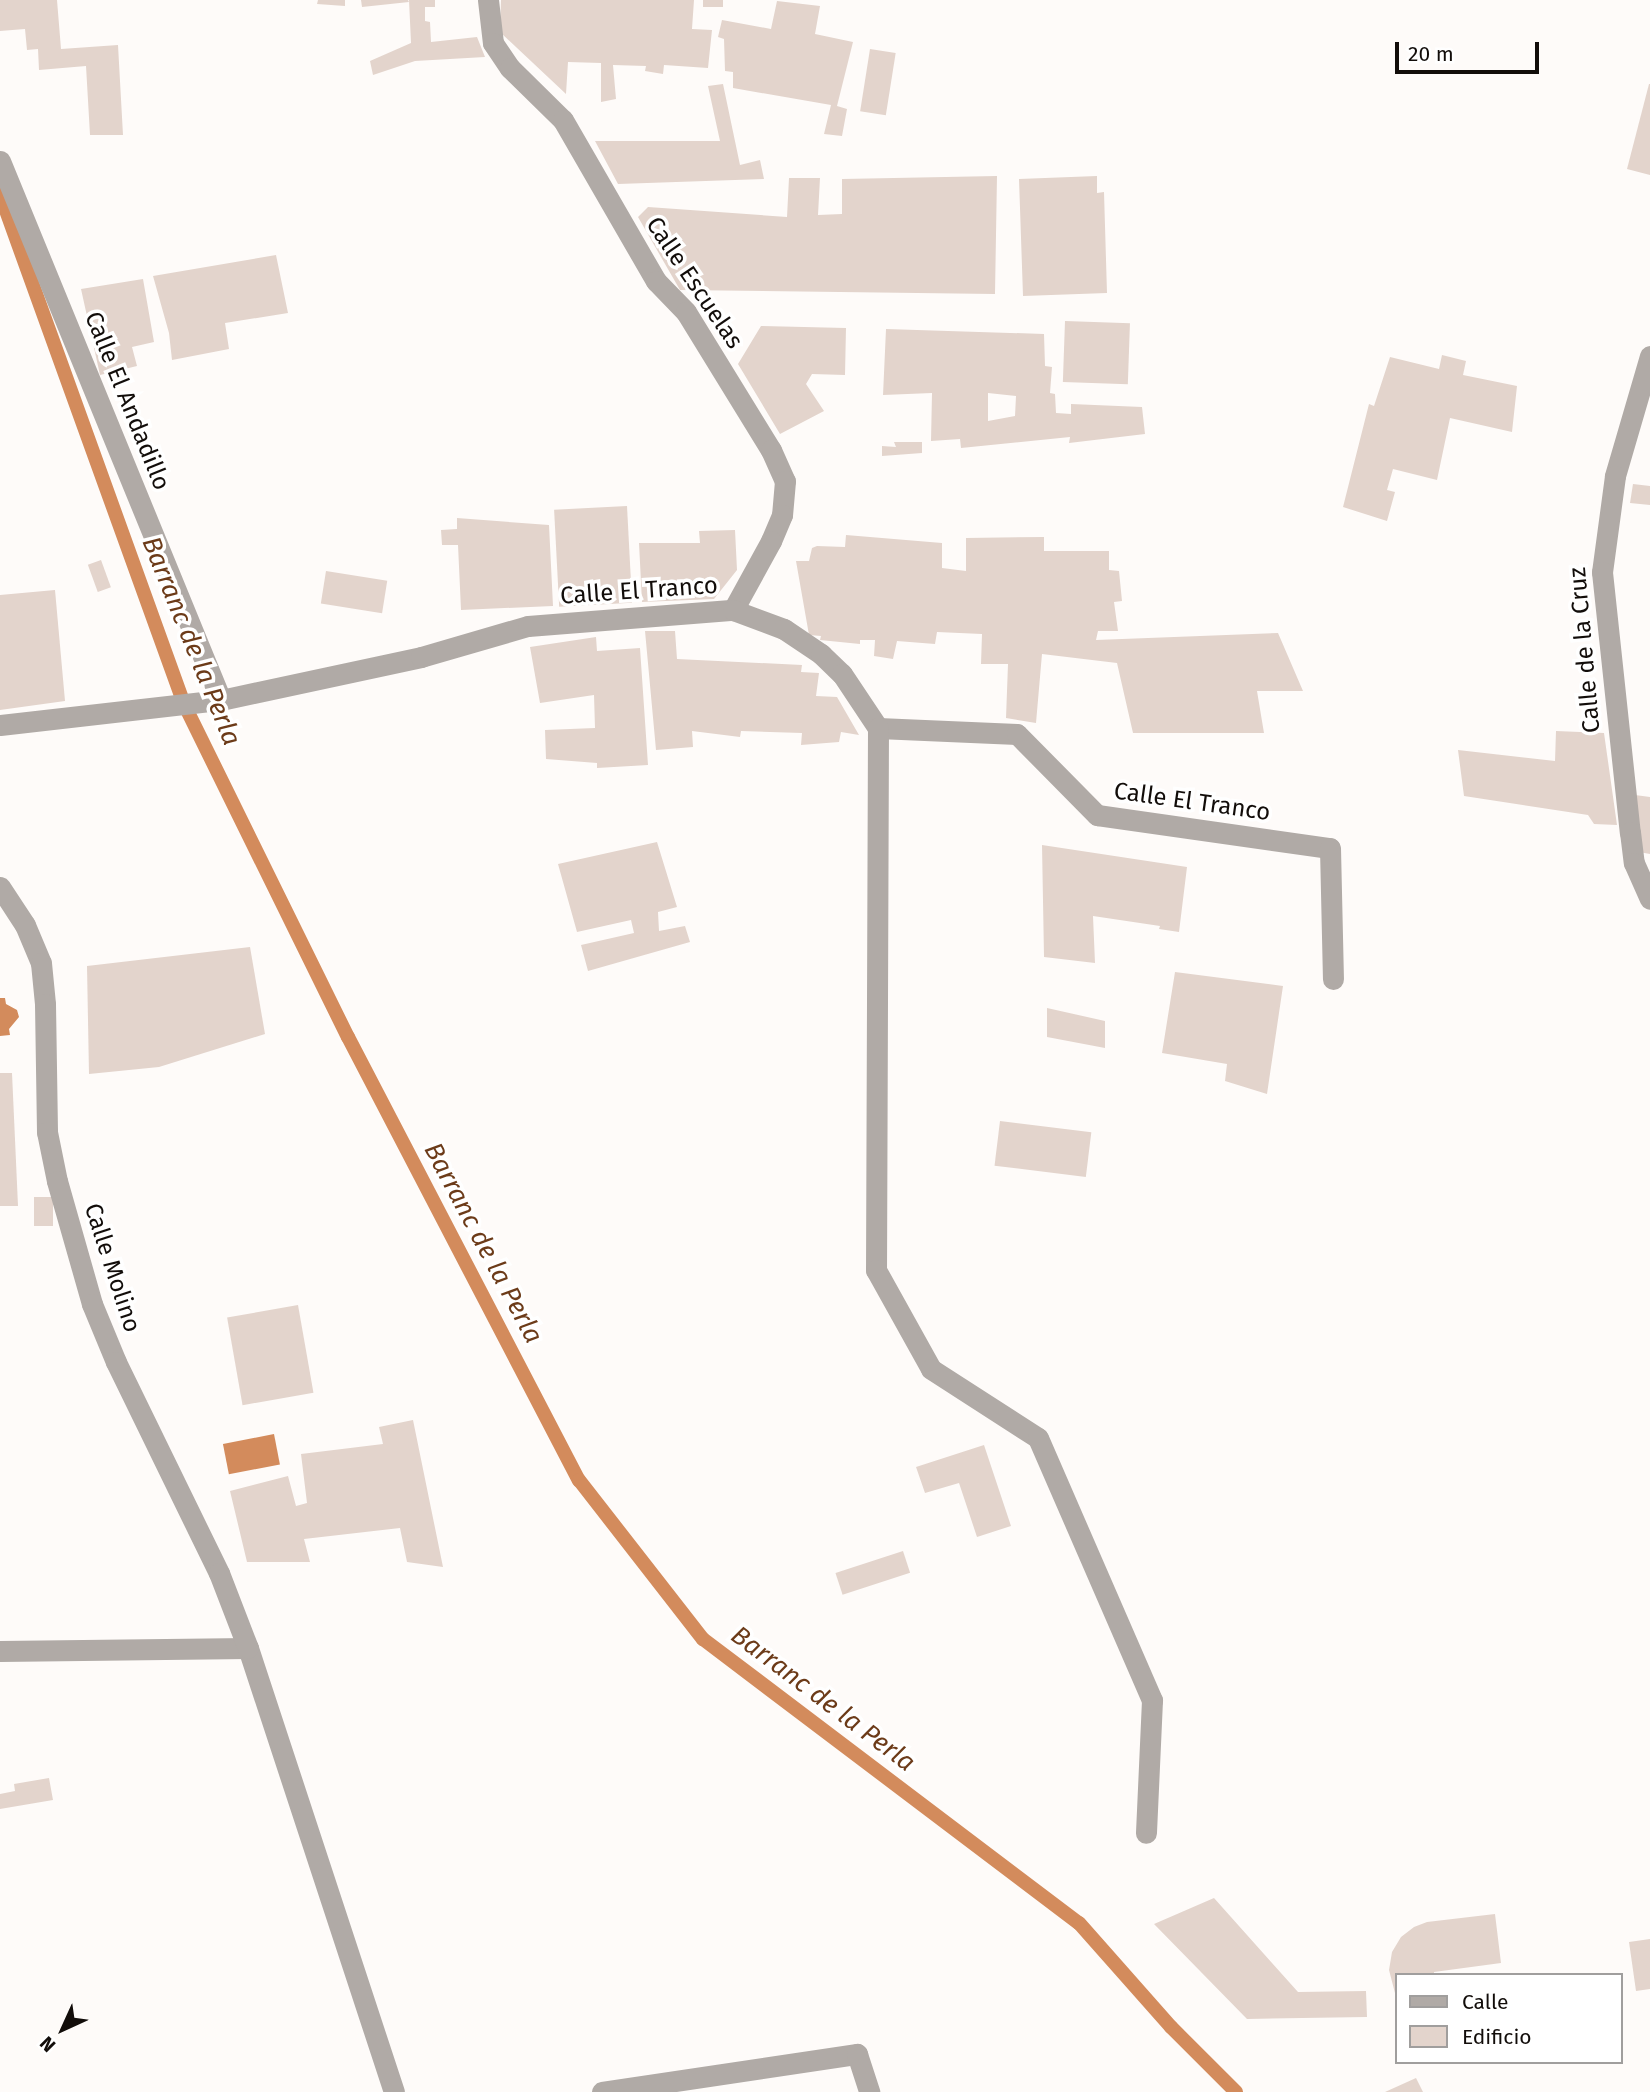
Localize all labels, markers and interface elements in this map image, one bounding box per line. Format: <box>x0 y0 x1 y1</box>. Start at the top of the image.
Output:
scale bar <box>1398 28 1542 72</box>
text: 20 m <box>1408 41 1454 67</box>
street label: Calle Escuelas <box>639 212 749 354</box>
street label: Calle El Andadillo <box>78 308 176 494</box>
water label: Barranc de la Perla <box>135 532 247 750</box>
street label: Calle de la Cruz <box>1563 566 1607 734</box>
street label: Calle El Tranco <box>559 571 719 611</box>
street label: Calle El Tranco <box>1112 777 1272 827</box>
water label: Barranc de la Perla <box>417 1138 549 1348</box>
street label: Calle Molino <box>78 1200 146 1336</box>
water label: Barranc de la Perla <box>725 1620 921 1778</box>
legend <box>1394 1973 1622 2064</box>
text: Calle <box>1462 1989 1508 2015</box>
north arrow <box>28 1994 98 2064</box>
text: Edificio <box>1462 2024 1532 2050</box>
text: N <box>35 2032 60 2057</box>

